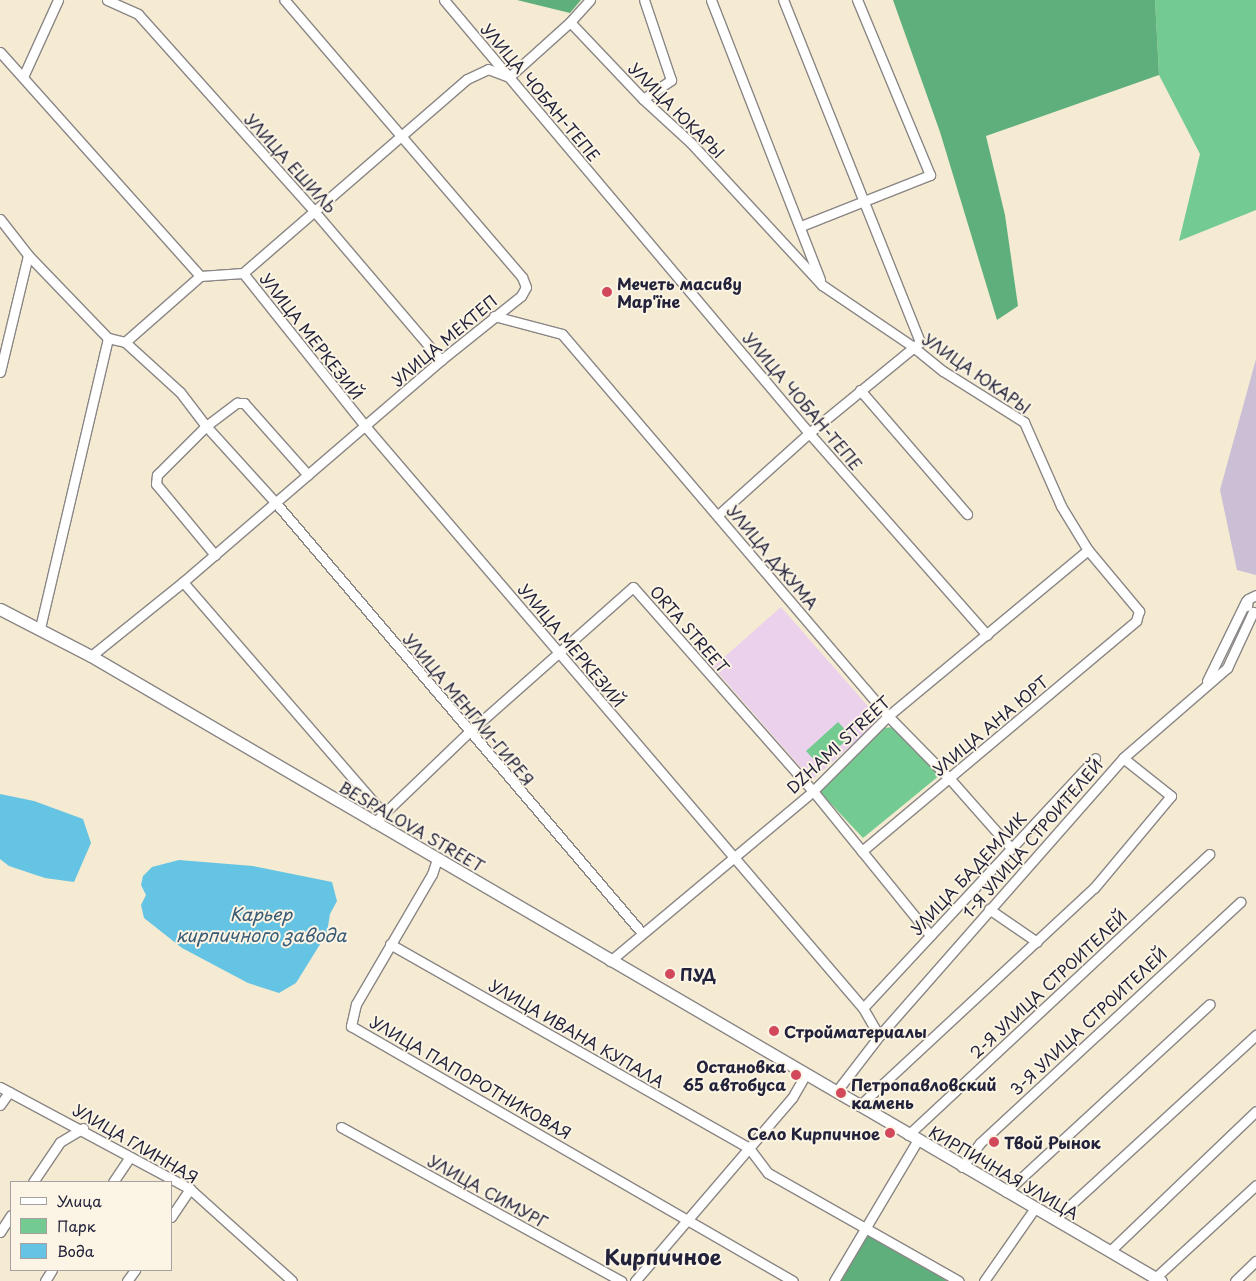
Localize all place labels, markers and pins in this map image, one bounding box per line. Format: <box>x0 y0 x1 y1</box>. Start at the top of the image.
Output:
place label: Мечеть масиву Мар'їне <box>617 273 742 311</box>
marker: Мечеть масиву Мар'їне <box>601 286 613 298</box>
place label: ПУД <box>680 964 716 984</box>
marker: ПУД <box>664 968 676 980</box>
place label: Стройматериалы <box>784 1021 927 1041</box>
marker: Стройматериалы <box>768 1025 780 1037</box>
place label: Остановка 65 автобуса <box>682 1056 786 1094</box>
marker: Остановка 65 автобуса <box>790 1069 802 1081</box>
place label: Петропавловский камень <box>851 1074 997 1112</box>
marker: Петропавловский камень <box>835 1087 847 1099</box>
place label: Село Кирпичное <box>747 1123 880 1143</box>
marker: Село Кирпичное <box>884 1127 896 1139</box>
place label: Твой Рынок <box>1004 1132 1101 1152</box>
marker: Твой Рынок <box>988 1136 1000 1148</box>

